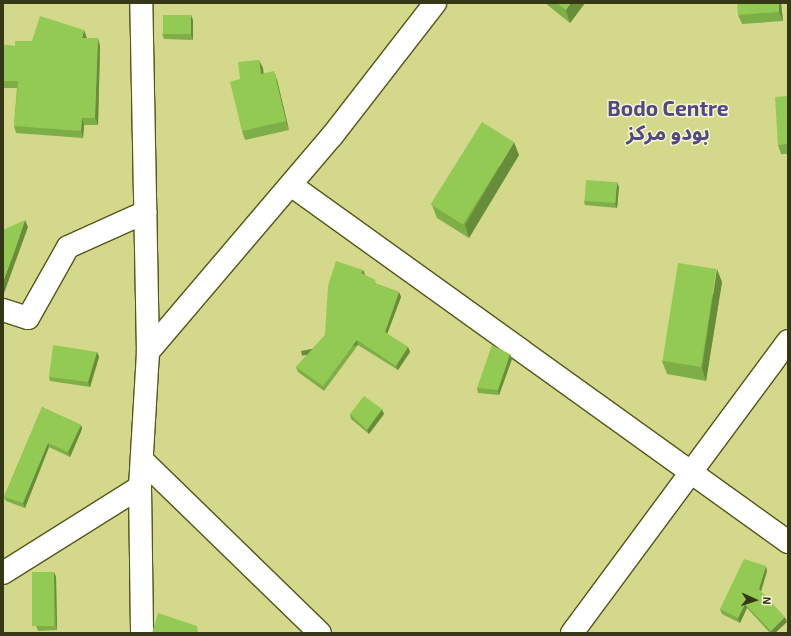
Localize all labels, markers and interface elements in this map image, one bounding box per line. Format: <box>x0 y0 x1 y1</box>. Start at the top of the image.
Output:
district label: Bodo Centre بودو مركز <box>607 95 729 145</box>
north arrow <box>735 580 775 620</box>
text: N <box>761 596 774 605</box>

